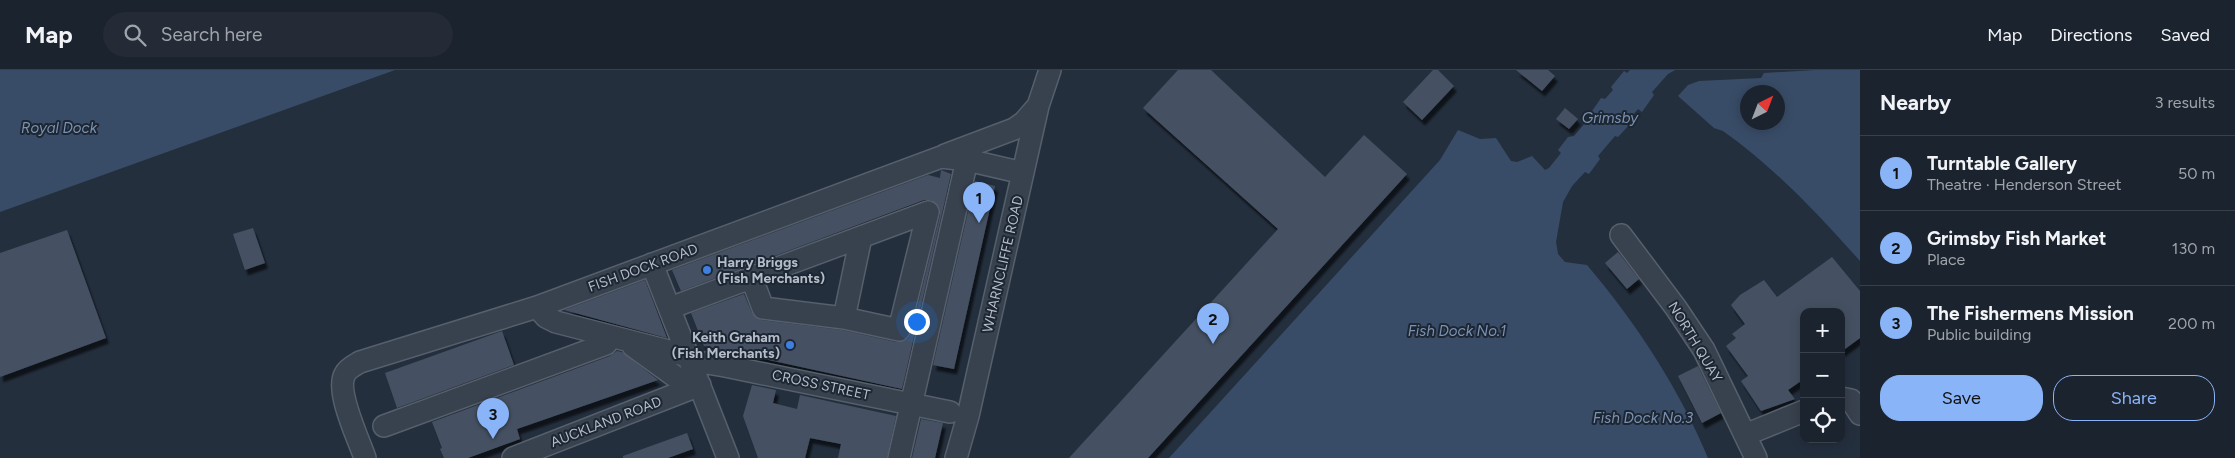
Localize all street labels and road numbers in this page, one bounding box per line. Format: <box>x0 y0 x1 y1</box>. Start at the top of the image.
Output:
street label: WHARNCLIFFE ROAD <box>979 194 1027 334</box>
street label: FISH DOCK ROAD <box>586 240 700 296</box>
street label: NORTH QUAY <box>1664 299 1726 386</box>
street label: CROSS STREET <box>770 366 872 404</box>
street label: AUCKLAND ROAD <box>548 393 664 451</box>

